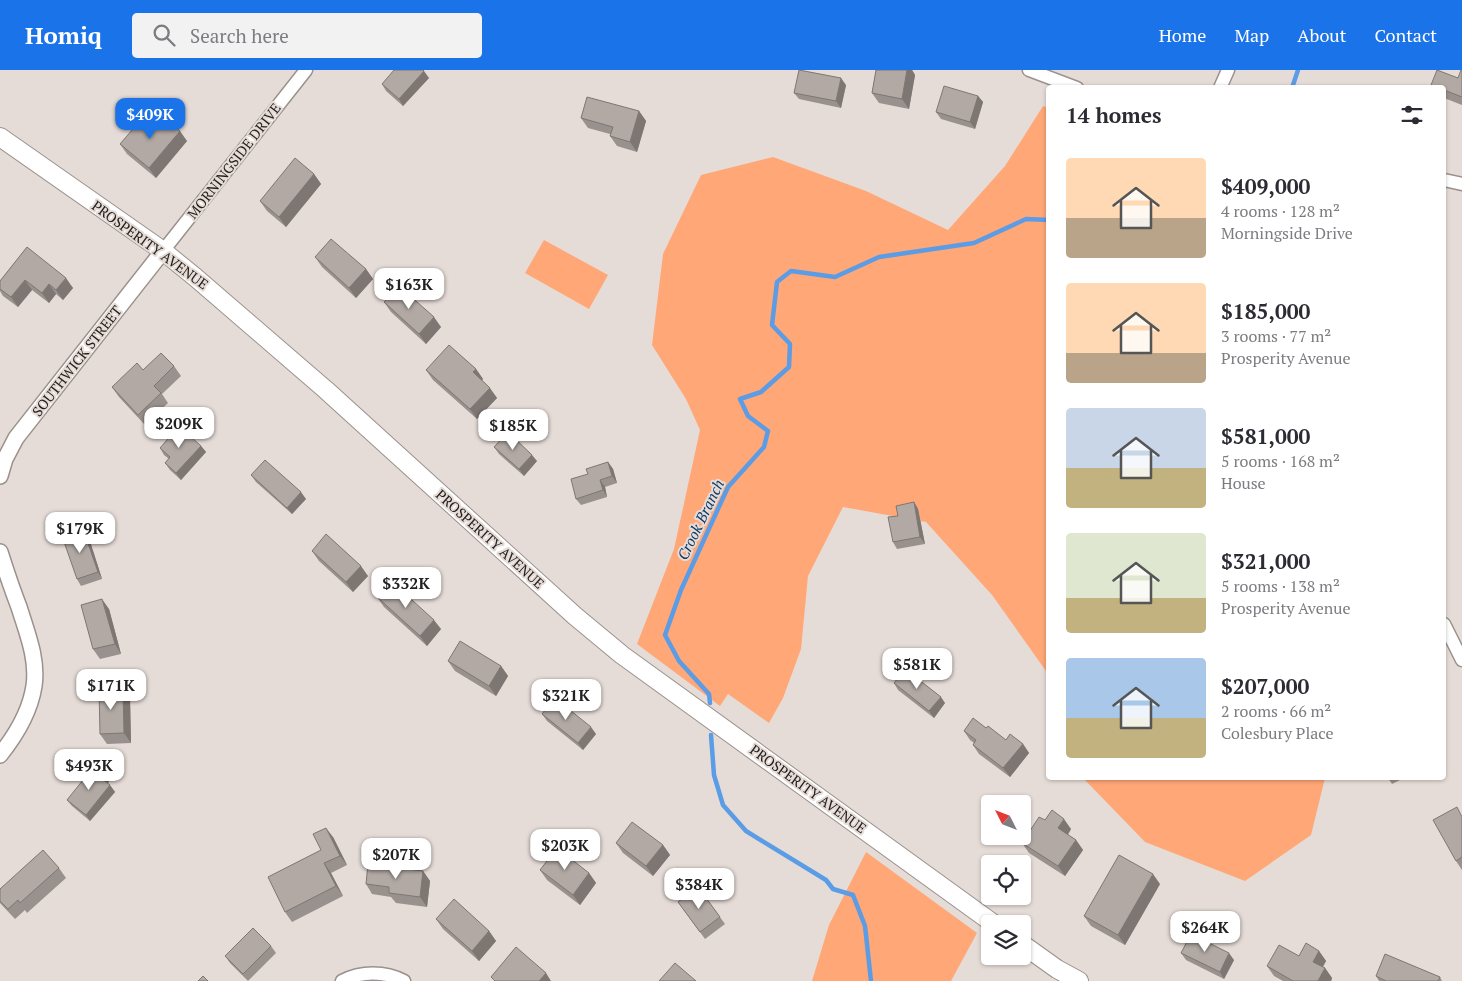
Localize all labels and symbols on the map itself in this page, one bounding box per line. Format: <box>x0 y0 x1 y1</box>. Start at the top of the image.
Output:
pin: $409K <box>115 98 185 140</box>
street label: MORNINGSIDE DRIVE <box>182 99 285 222</box>
street label: PROSPERITY AVENUE <box>88 196 212 293</box>
pin: $163K <box>374 268 444 310</box>
street label: SOUTHWICK STREET <box>27 301 126 420</box>
pin: $209K <box>144 406 214 449</box>
pin: $185K <box>478 408 548 451</box>
water label: Crook Branch <box>672 476 728 563</box>
street label: PROSPERITY AVENUE <box>432 485 549 592</box>
pin: $179K <box>45 512 115 554</box>
pin: $332K <box>371 566 441 609</box>
pin: $581K <box>882 648 952 690</box>
pin: $171K <box>76 668 146 711</box>
pin: $321K <box>531 678 601 721</box>
street label: PROSPERITY AVENUE <box>746 740 870 837</box>
pin: $493K <box>54 748 124 791</box>
north arrow <box>981 795 1031 845</box>
pin: $203K <box>530 828 600 871</box>
pin: $207K <box>361 838 431 880</box>
pin: $384K <box>664 868 734 910</box>
pin: $264K <box>1170 910 1240 953</box>

